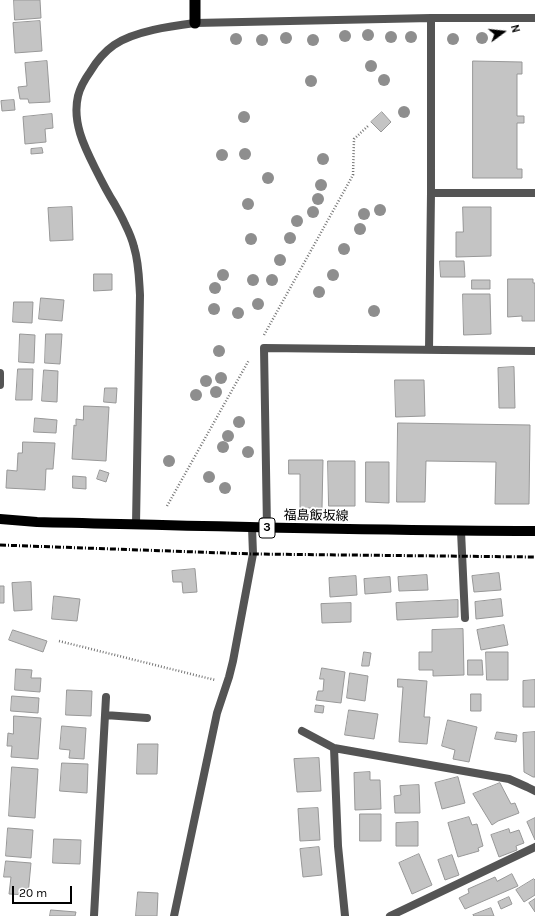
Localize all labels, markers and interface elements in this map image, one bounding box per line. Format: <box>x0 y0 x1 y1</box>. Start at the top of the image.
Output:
north arrow <box>483 12 523 52</box>
text: N <box>508 23 522 34</box>
street label: 福島飯坂線 <box>283 508 349 524</box>
road number: 3 <box>259 518 275 538</box>
scale bar <box>14 878 74 904</box>
text: 20 m <box>19 886 47 900</box>

